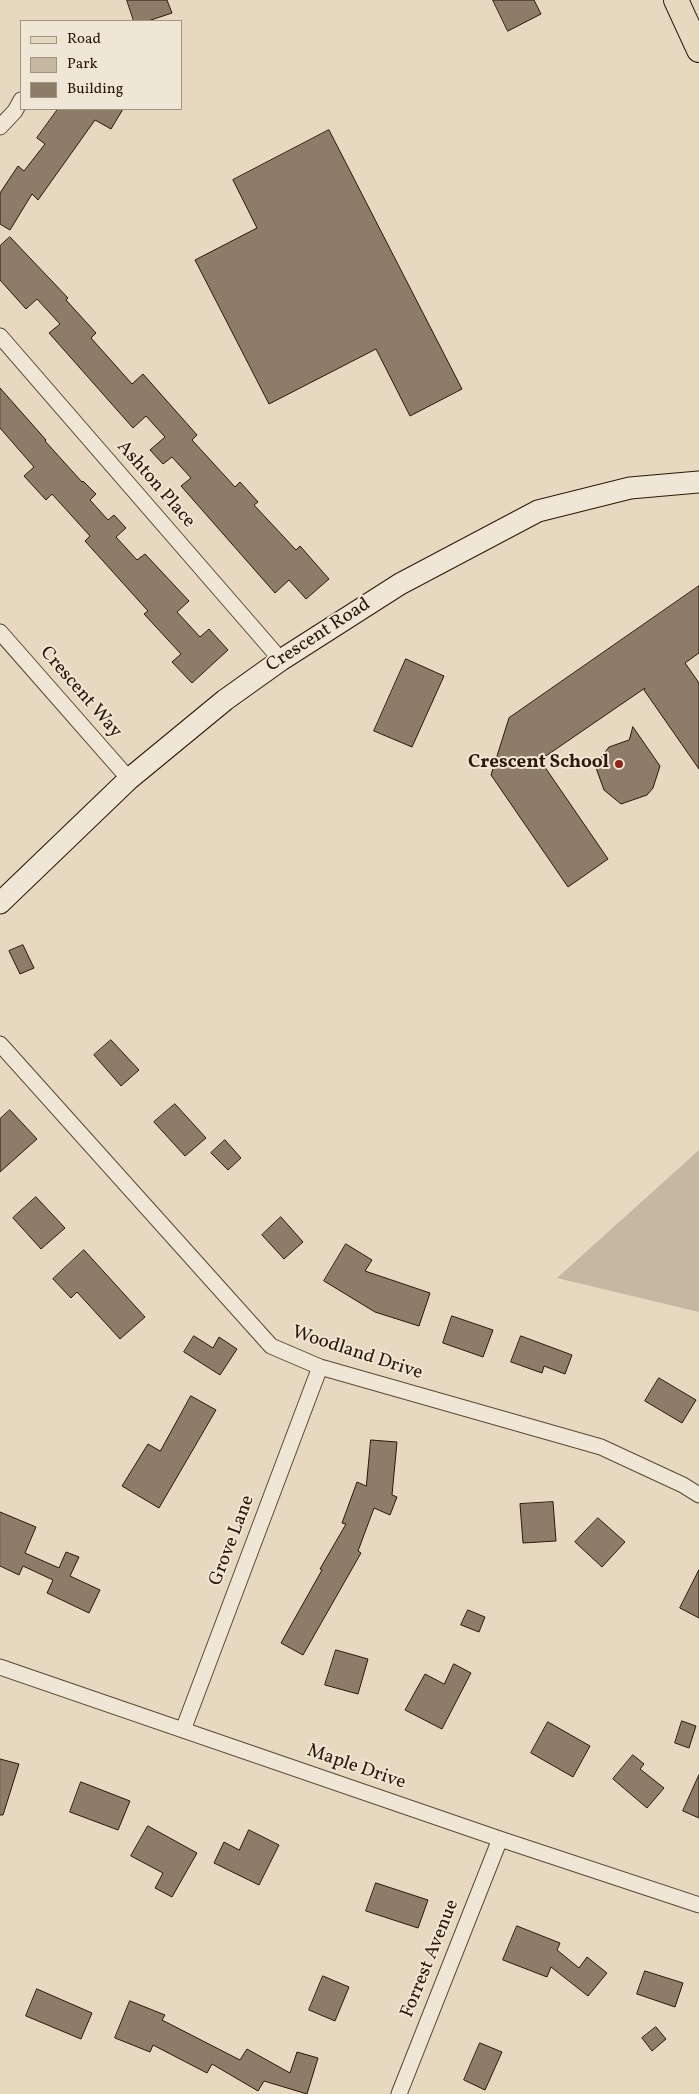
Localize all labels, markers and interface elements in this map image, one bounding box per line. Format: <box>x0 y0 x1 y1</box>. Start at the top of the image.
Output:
legend <box>20 20 182 110</box>
text: Road <box>67 29 101 50</box>
text: Park <box>67 54 98 75</box>
text: Building <box>67 79 123 100</box>
street label: Ashton Place <box>111 437 199 533</box>
street label: Crescent Road <box>263 594 375 678</box>
street label: Crescent Way <box>34 643 126 743</box>
place label: Crescent School <box>468 753 609 775</box>
marker: Crescent School <box>613 758 625 770</box>
street label: Woodland Drive <box>289 1322 425 1386</box>
street label: Grove Lane <box>205 1493 261 1589</box>
street label: Maple Drive <box>304 1740 408 1796</box>
street label: Forrest Avenue <box>397 1897 465 2021</box>

